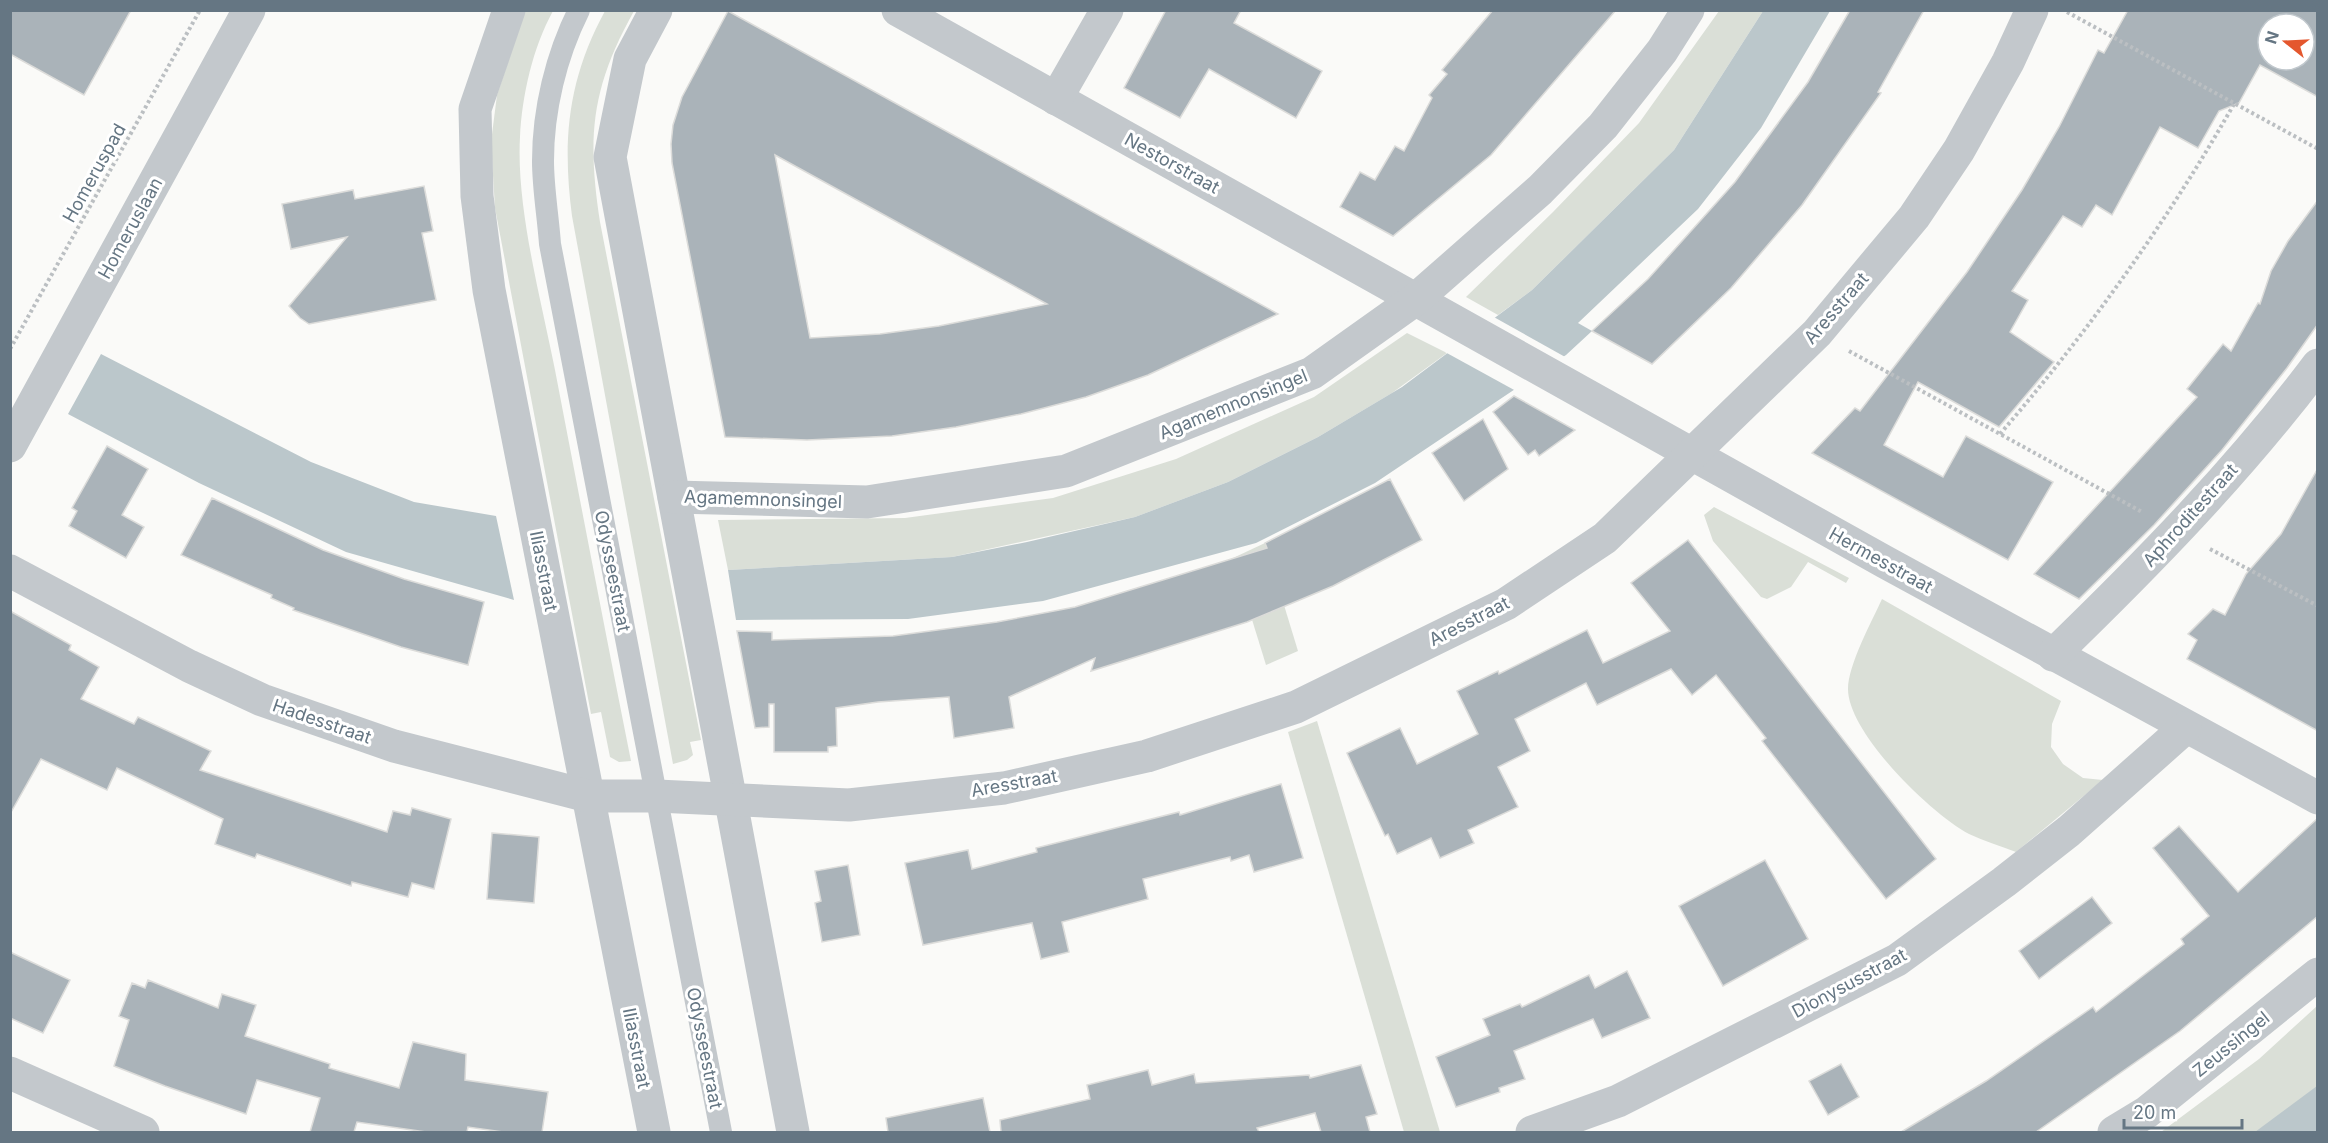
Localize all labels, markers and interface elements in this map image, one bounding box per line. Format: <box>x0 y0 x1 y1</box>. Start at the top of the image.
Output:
north arrow <box>2256 12 2316 72</box>
text: N <box>2260 28 2283 46</box>
street label: Homeruspad <box>58 120 130 226</box>
street label: Nestorstraat <box>1121 128 1223 198</box>
street label: Homeruslaan <box>94 174 166 282</box>
street label: Aresstraat <box>1799 268 1873 348</box>
street label: Agamemnonsingel <box>1156 365 1310 443</box>
street label: Aphroditestraat <box>2138 459 2242 571</box>
street label: Agamemnonsingel <box>684 486 842 512</box>
street label: Odysseestraat <box>591 509 635 634</box>
street label: Hermesstraat <box>1826 523 1936 597</box>
street label: Iliasstraat <box>526 529 562 613</box>
street label: Aresstraat <box>1425 592 1513 650</box>
street label: Hadesstraat <box>270 694 374 748</box>
street label: Aresstraat <box>969 765 1059 801</box>
street label: Dionysusstraat <box>1788 944 1910 1022</box>
street label: Odysseestraat <box>683 986 727 1111</box>
street label: Iliasstraat <box>619 1006 655 1090</box>
street label: Zeussingel <box>2189 1007 2273 1081</box>
scale bar <box>2124 1092 2242 1130</box>
text: 20 m <box>2133 1102 2176 1123</box>

